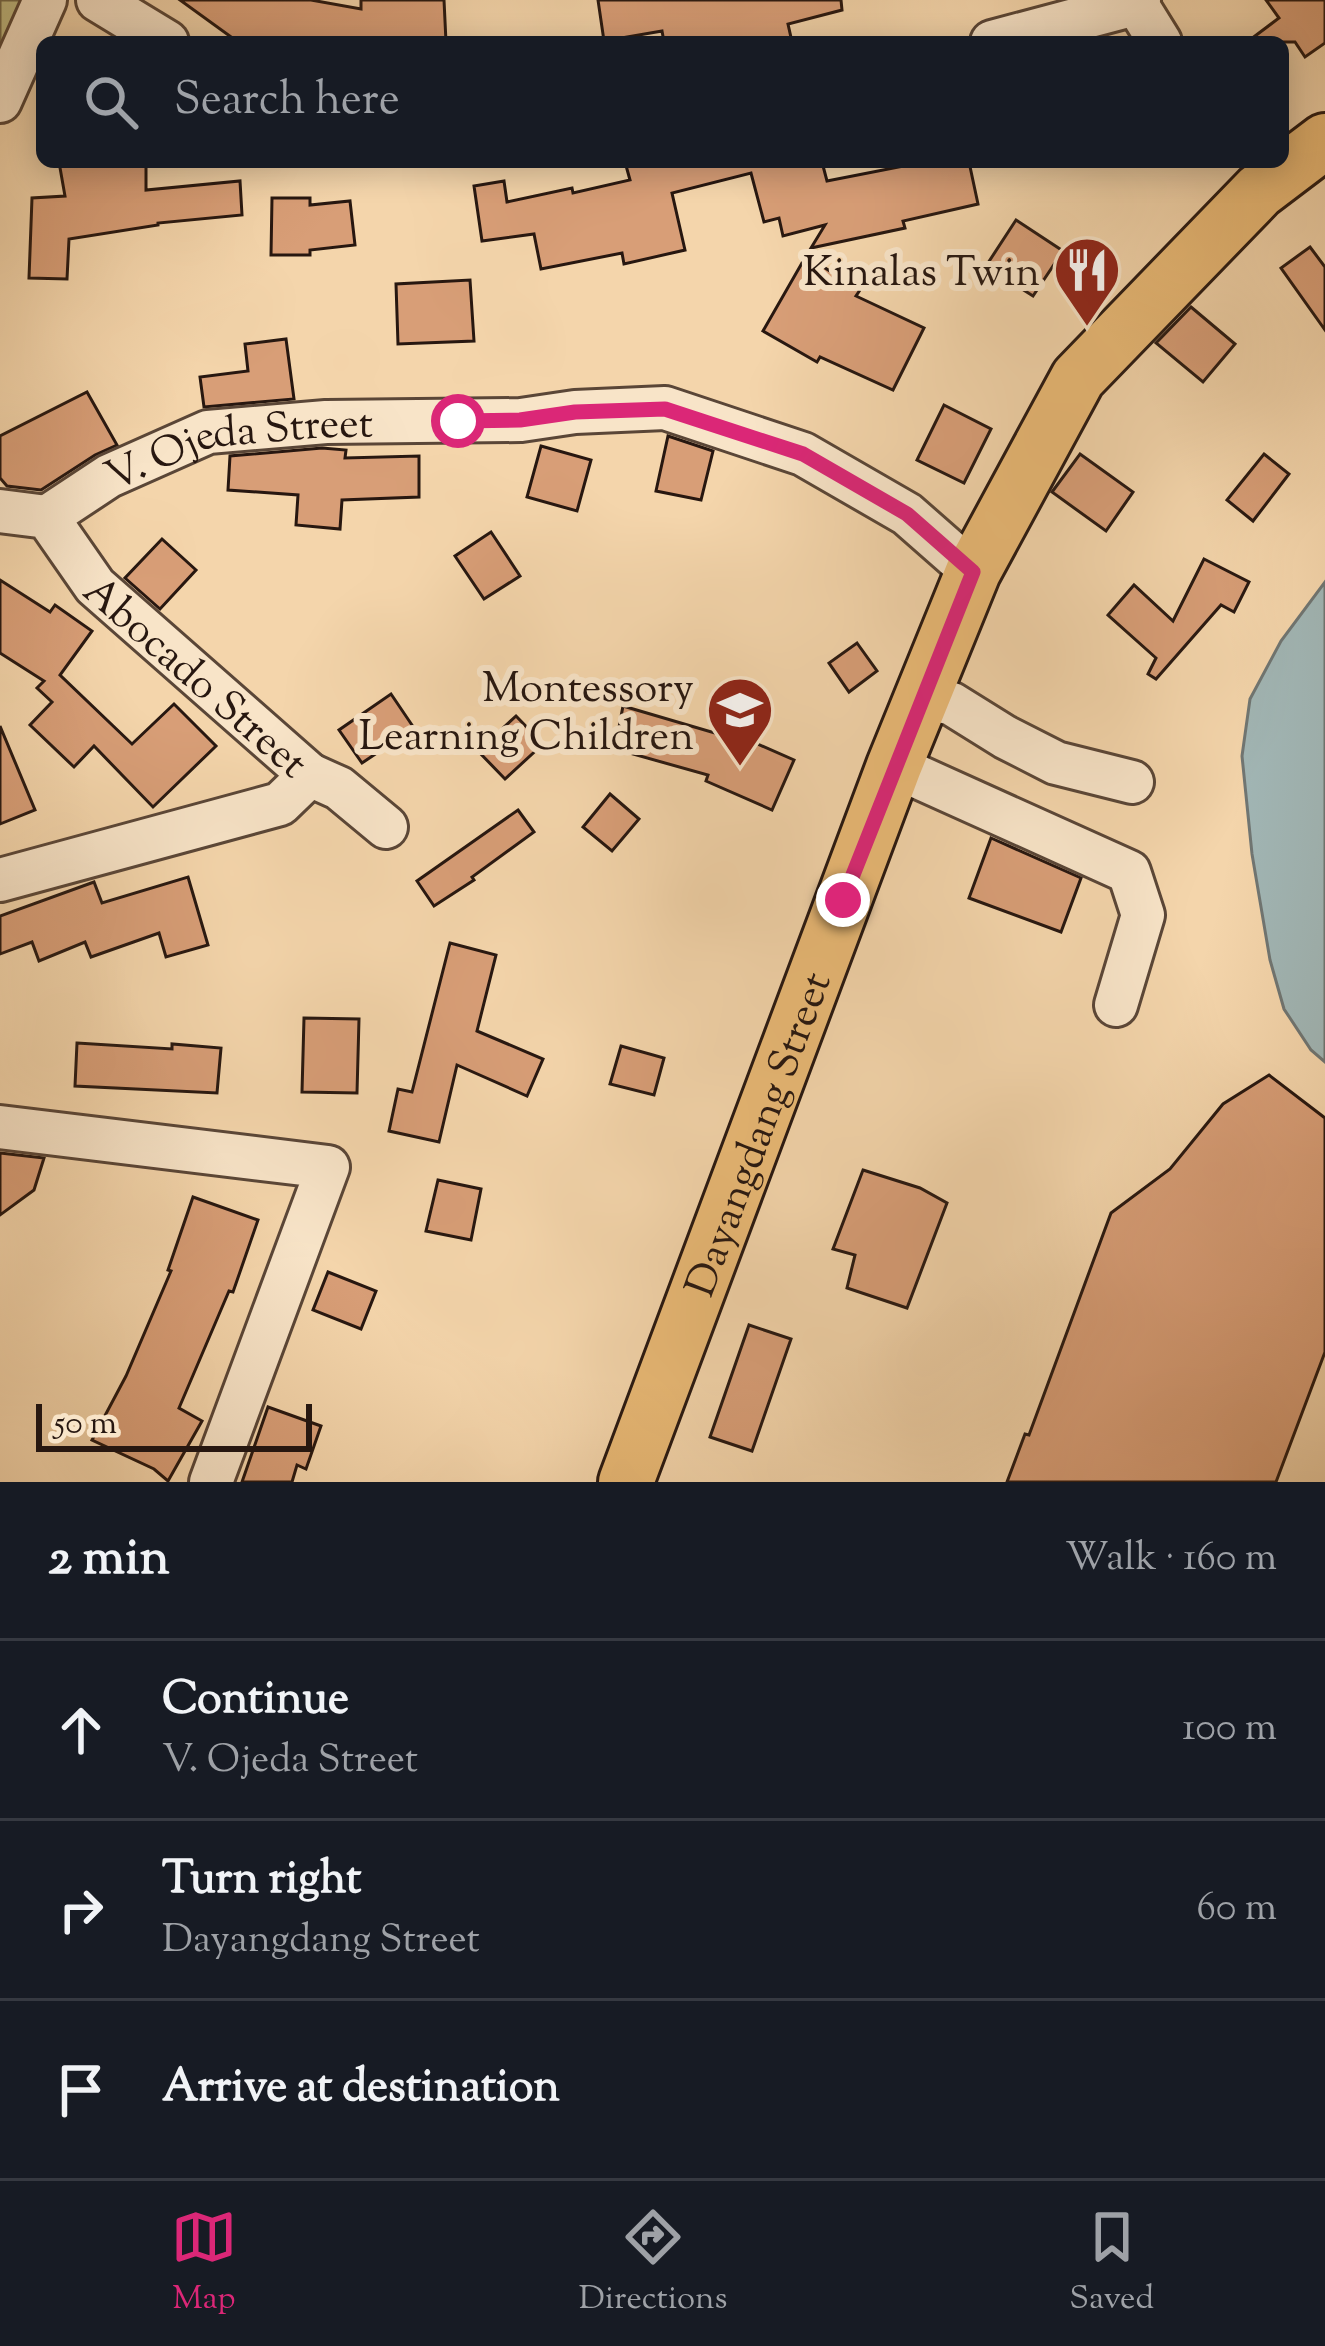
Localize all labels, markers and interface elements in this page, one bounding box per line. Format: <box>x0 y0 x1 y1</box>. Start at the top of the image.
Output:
search box <box>36 36 1289 168</box>
icon: search <box>78 69 144 135</box>
text: Search here <box>174 70 400 135</box>
restaurant icon: Kinalas Twin <box>1052 235 1122 329</box>
place label: Kinalas Twin <box>803 245 1040 305</box>
route start <box>431 394 485 448</box>
street label: V. Ojeda Street <box>97 397 373 509</box>
street label: Abocado Street <box>68 564 319 795</box>
place label: Montessory Learning Children <box>359 661 694 769</box>
school or university icon: Montessory Learning Children <box>705 675 775 769</box>
route end <box>816 873 870 927</box>
street label: Dayangdang Street <box>673 964 849 1306</box>
scale bar <box>36 1398 312 1451</box>
text: 50 m <box>54 1401 117 1449</box>
text: 2 min <box>48 1524 170 1597</box>
text: Walk · 160 m <box>1065 1532 1277 1588</box>
text: Continue <box>162 1669 349 1734</box>
icon: ahead <box>48 1697 114 1763</box>
text: 100 m <box>1182 1702 1277 1758</box>
text: V. Ojeda Street <box>162 1734 418 1790</box>
text: Turn right <box>162 1849 361 1914</box>
icon: right <box>48 1877 114 1943</box>
text: 60 m <box>1196 1882 1277 1938</box>
text: Dayangdang Street <box>162 1914 480 1970</box>
icon: arrive <box>48 2057 114 2123</box>
text: Arrive at destination <box>162 2057 560 2122</box>
tab: Map <box>171 2204 237 2324</box>
tab: Directions <box>579 2204 728 2324</box>
tab: Saved <box>1069 2204 1154 2324</box>

